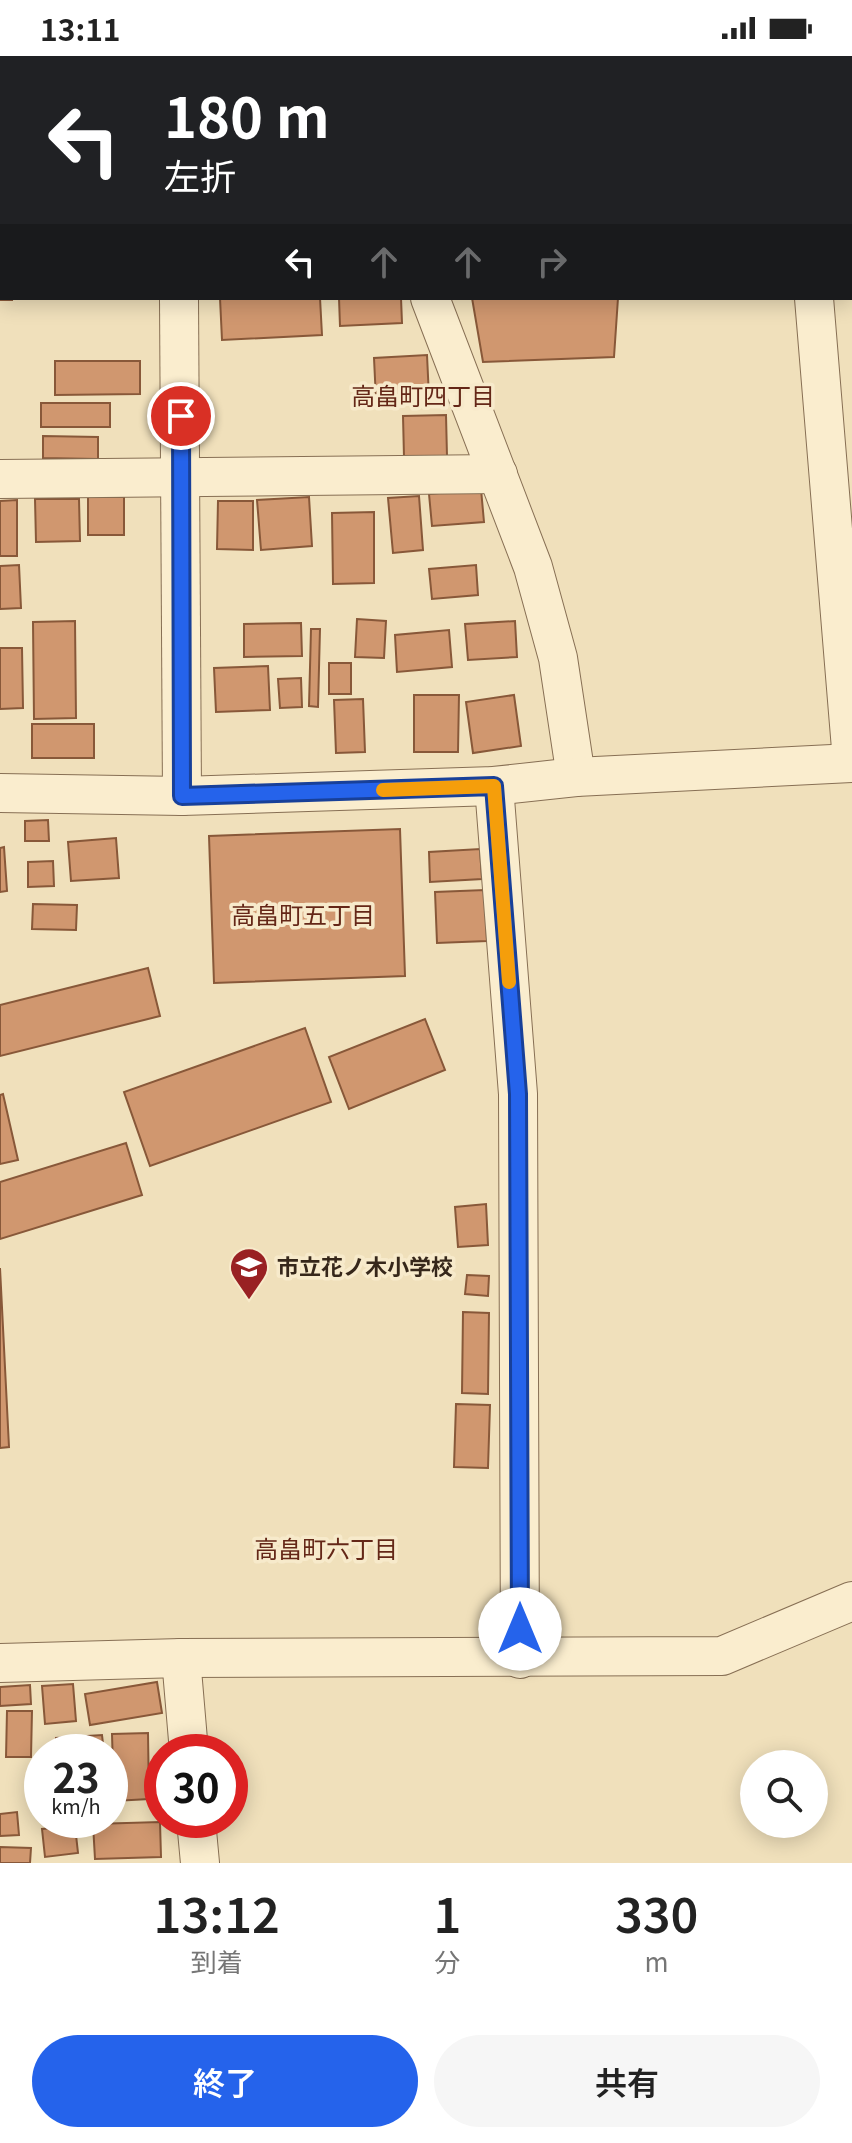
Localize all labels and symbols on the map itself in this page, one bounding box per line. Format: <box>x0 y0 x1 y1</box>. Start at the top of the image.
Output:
district label: 高畠町四丁目 <box>351 377 495 412</box>
pin <box>147 382 215 450</box>
district label: 高畠町五丁目 <box>231 896 375 931</box>
school or university icon: 市立花ノ木小学校 <box>228 1246 270 1301</box>
place label: 市立花ノ木小学校 <box>277 1249 453 1281</box>
district label: 高畠町六丁目 <box>254 1530 398 1565</box>
position arrow <box>478 1587 562 1671</box>
speed limit sign: 30 <box>144 1734 248 1838</box>

